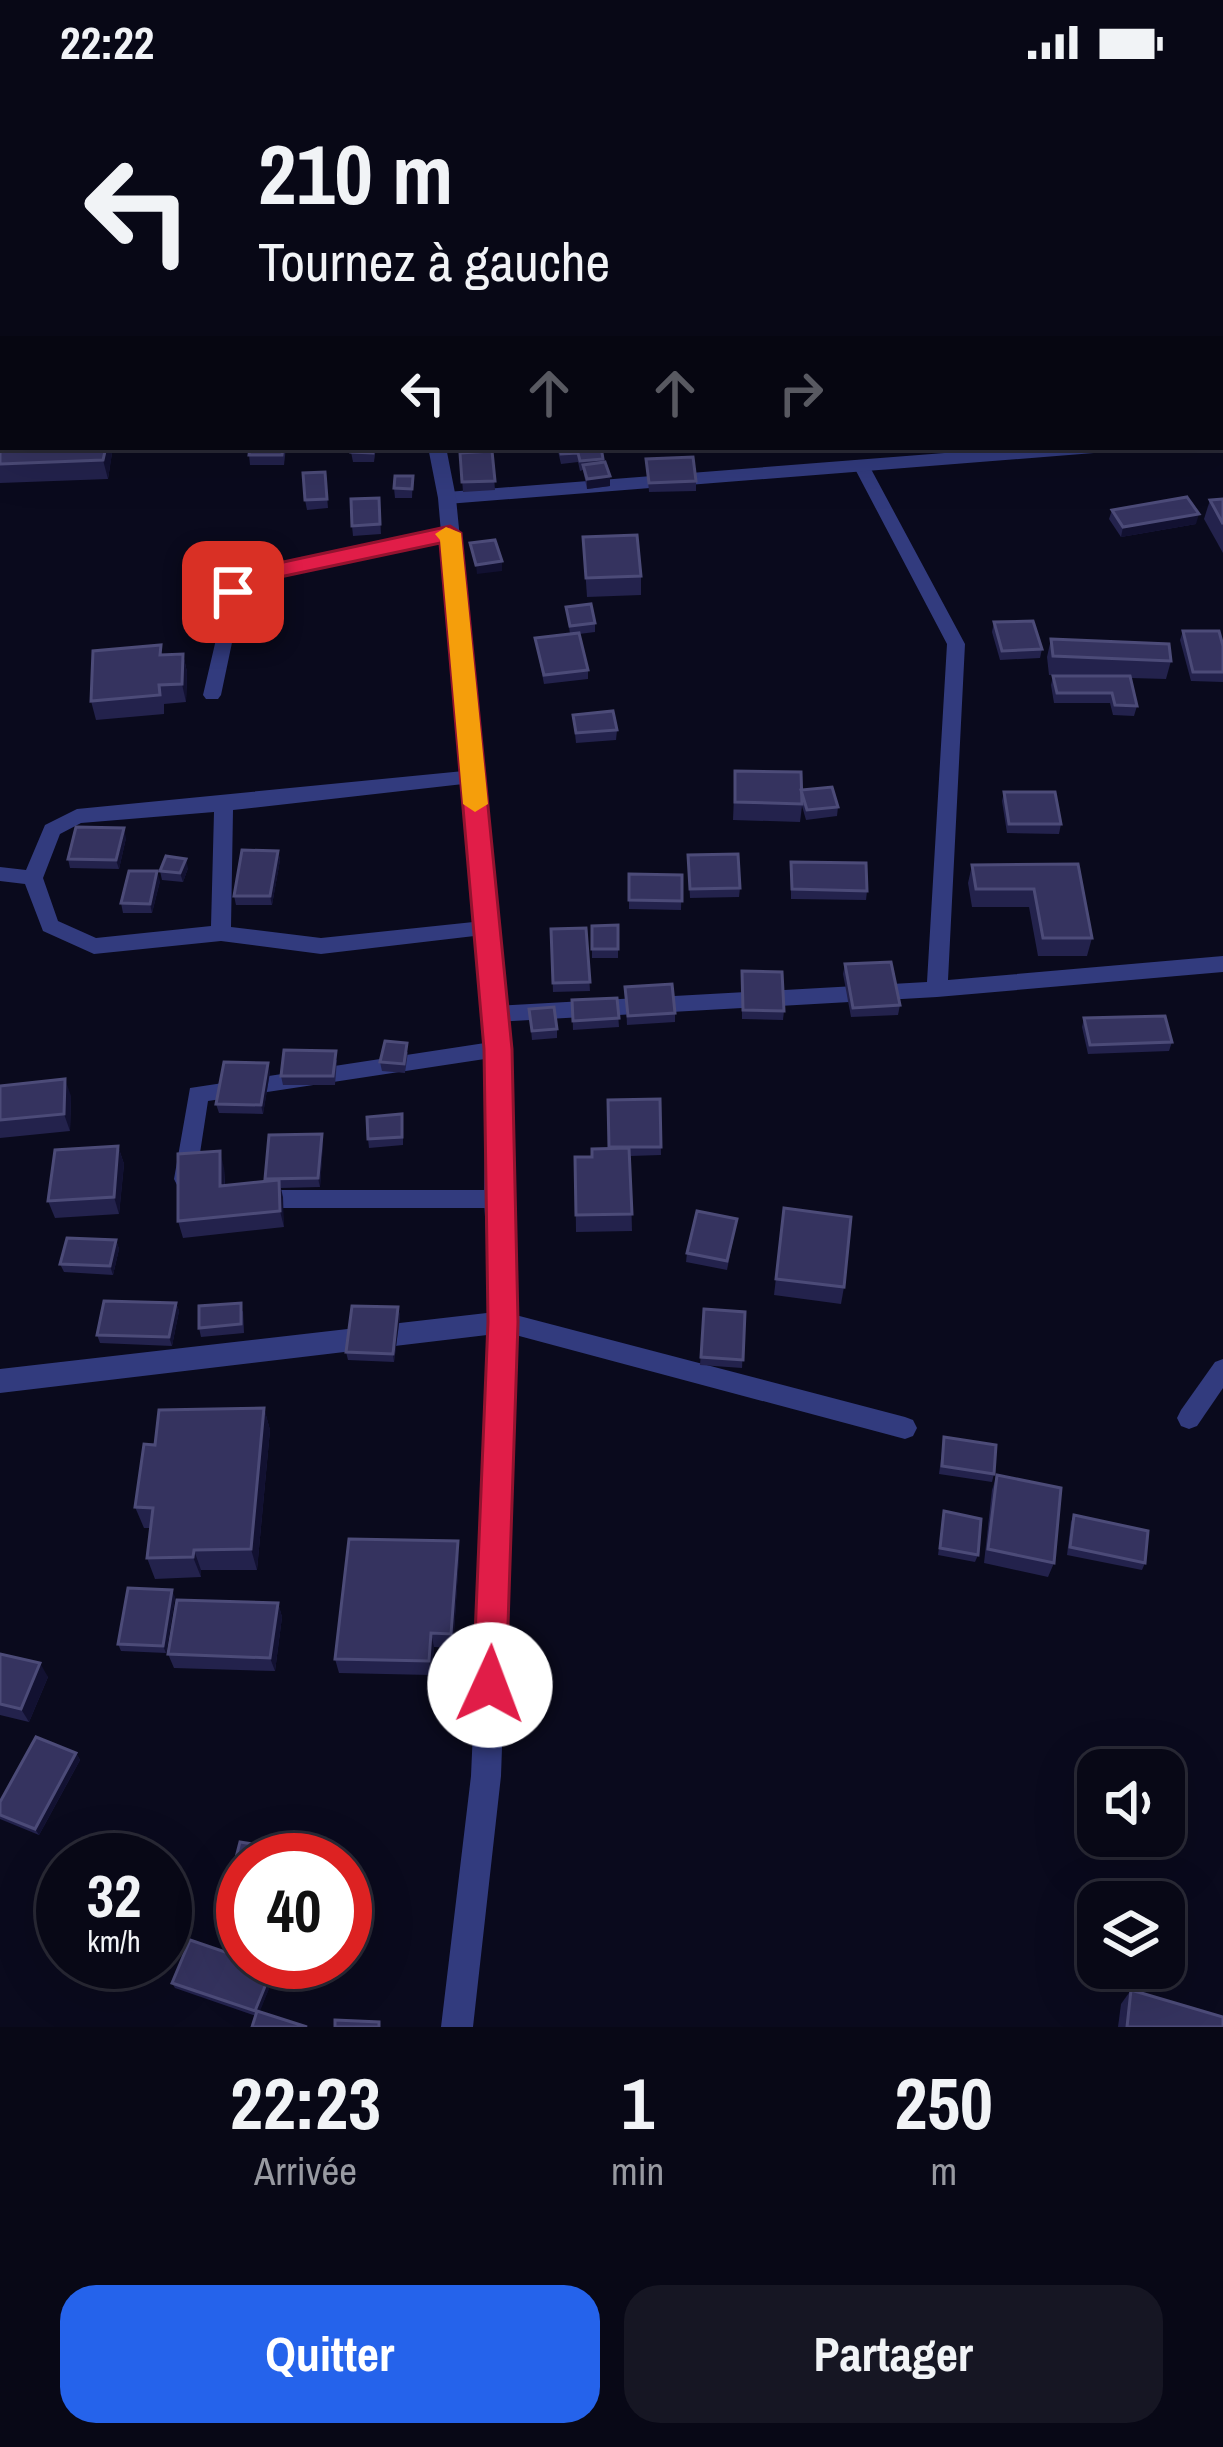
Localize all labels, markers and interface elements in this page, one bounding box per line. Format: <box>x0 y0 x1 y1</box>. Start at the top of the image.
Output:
text: 22:22 <box>60 12 154 73</box>
text: 210 m <box>258 117 453 230</box>
icon: left <box>60 132 216 288</box>
text: Tournez à gauche <box>258 225 610 298</box>
icon: left <box>390 360 456 426</box>
icon: ahead <box>516 360 582 426</box>
icon: ahead <box>642 360 708 426</box>
icon: right <box>768 360 834 426</box>
pin <box>182 541 284 643</box>
icon: arrive <box>200 559 266 625</box>
position arrow <box>427 1622 553 1748</box>
map controls <box>1077 1749 1185 1989</box>
button: sound <box>1077 1749 1185 1857</box>
speed limit sign: 40 <box>216 1833 372 1989</box>
text: 32 <box>87 1855 141 1936</box>
button: layers <box>1077 1881 1185 1989</box>
text: km/h <box>87 1921 141 1961</box>
text: 22:23 <box>230 2054 381 2151</box>
text: 1 <box>621 2054 654 2151</box>
text: 250 <box>894 2054 993 2151</box>
text: Arrivée <box>254 2145 357 2197</box>
text: min <box>611 2145 664 2197</box>
text: m <box>930 2145 957 2197</box>
button: Quitter <box>60 2285 600 2423</box>
button: Partager <box>624 2285 1163 2423</box>

